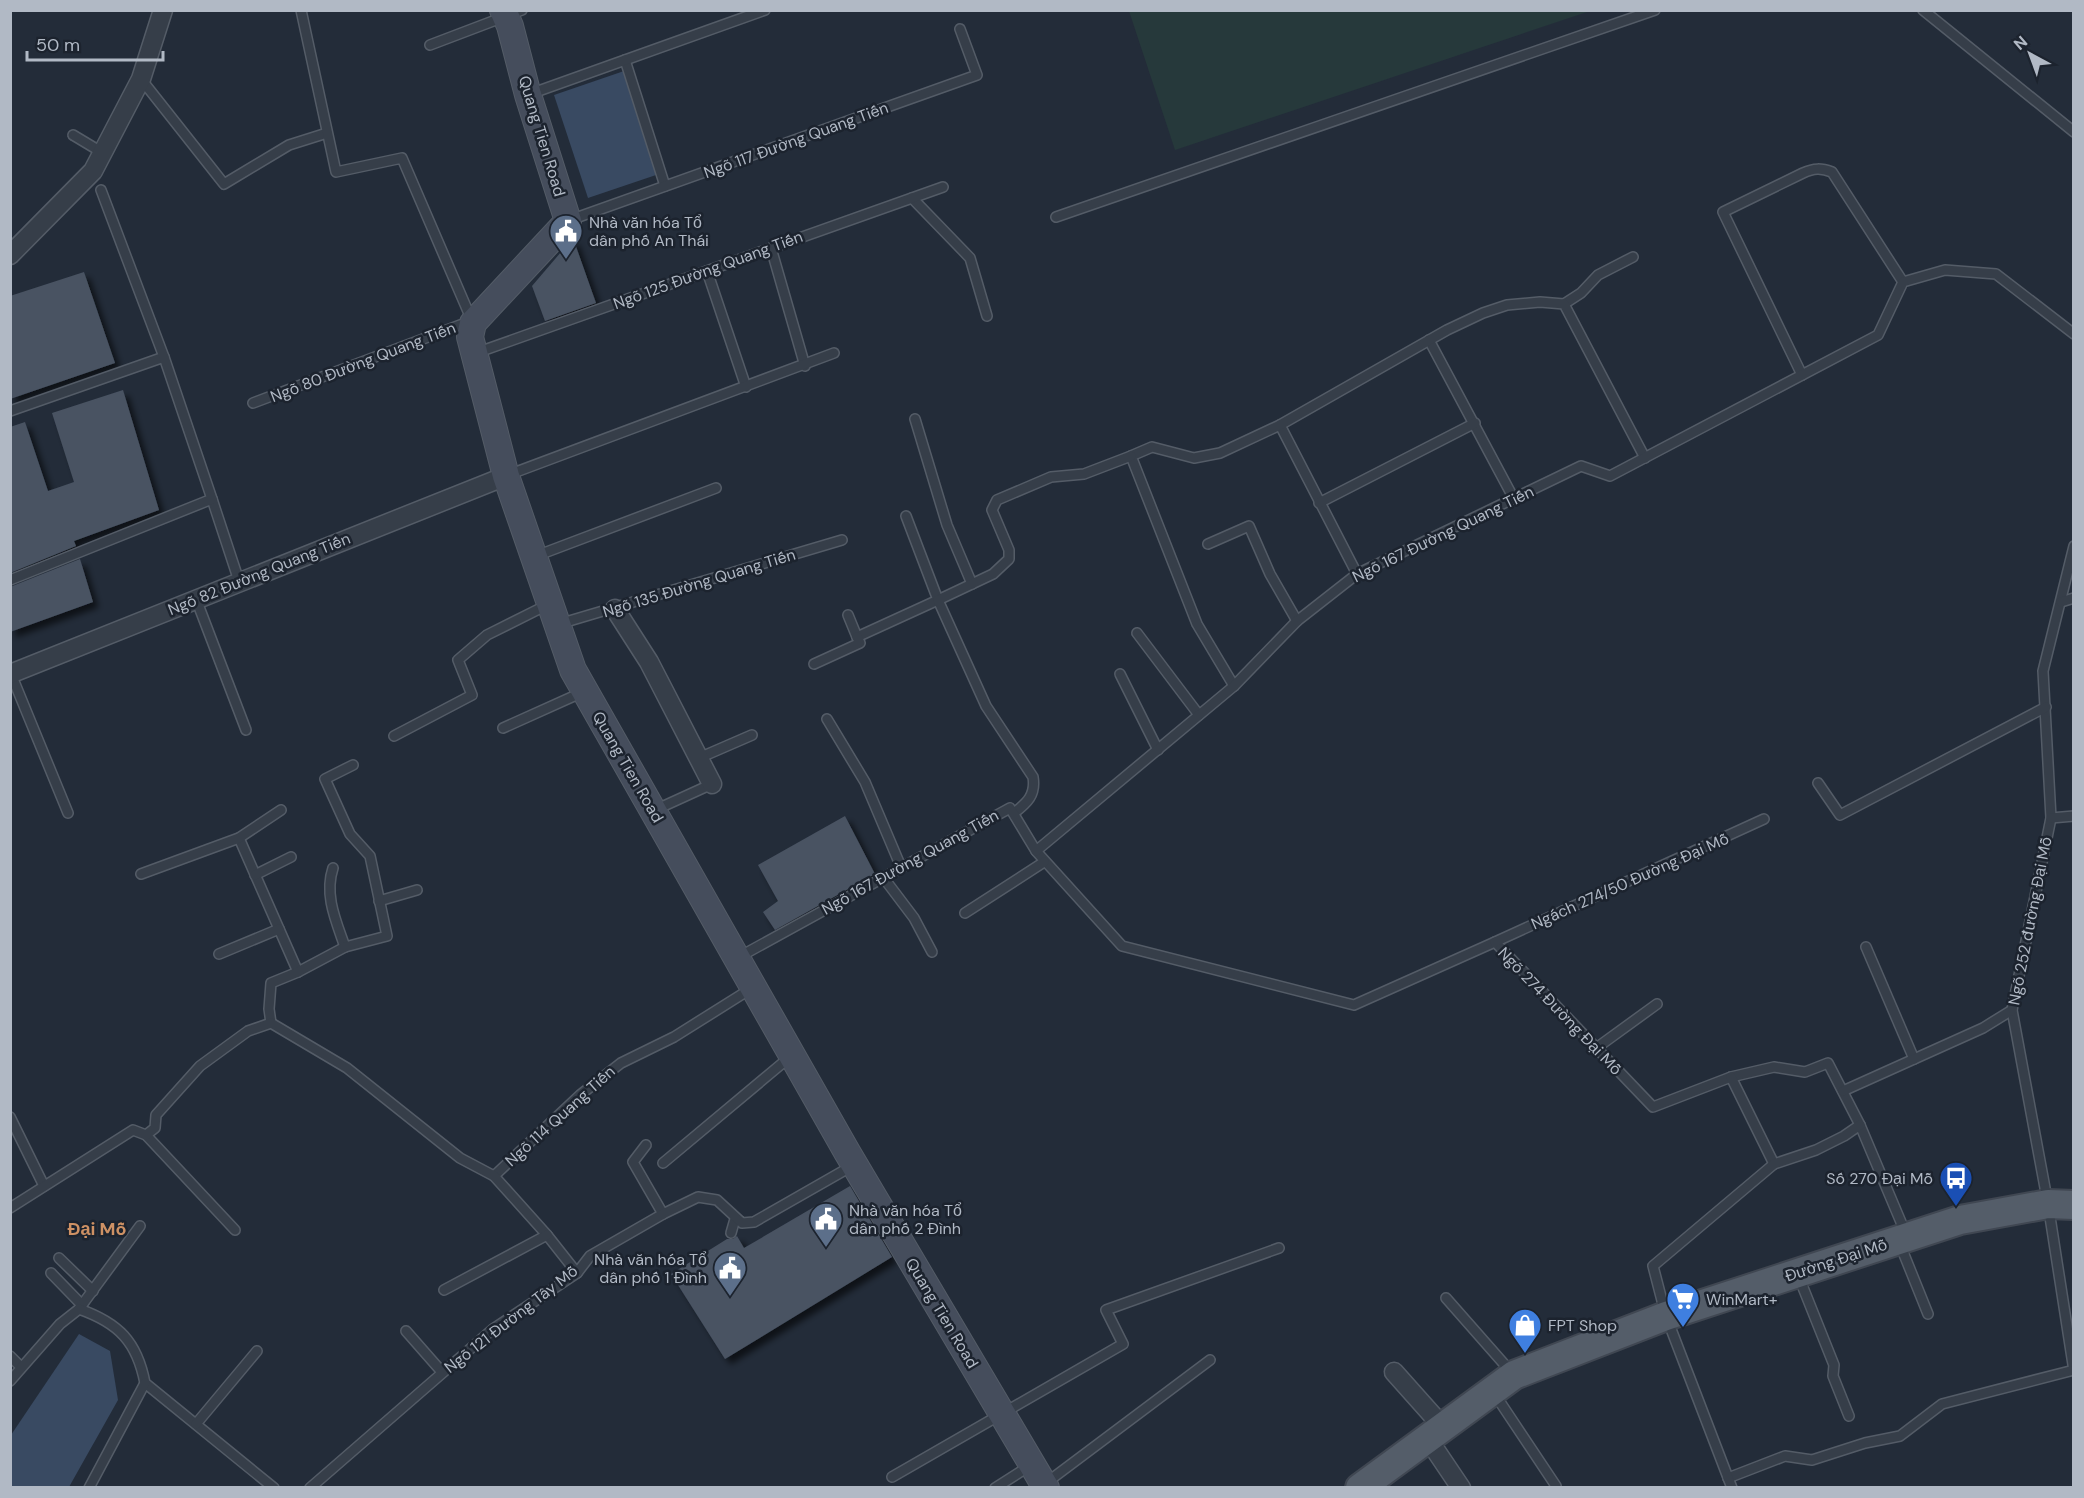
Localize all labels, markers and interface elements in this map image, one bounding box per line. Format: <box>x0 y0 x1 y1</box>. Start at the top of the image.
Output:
scale bar <box>27 24 164 62</box>
north arrow <box>2000 24 2060 84</box>
text: N <box>2009 31 2032 55</box>
text: 50 m <box>36 33 80 57</box>
street label: Quang Tien Road <box>514 73 570 199</box>
street label: Ngõ 117 Đường Quang Tiến <box>701 97 891 183</box>
place label: Nhà văn hóa Tổ dân phố An Thái <box>589 212 709 251</box>
public building icon: Nhà văn hóa Tổ dân phố An Thái <box>548 213 584 260</box>
street label: Ngõ 125 Đường Quang Tiến <box>610 226 806 314</box>
street label: Ngõ 80 Đường Quang Tiến <box>267 317 459 407</box>
street label: Ngõ 167 Đường Quang Tiến <box>1349 481 1537 587</box>
street label: Ngõ 82 Đường Quang Tiến <box>165 528 353 620</box>
street label: Ngõ 135 Đường Quang Tiến <box>600 544 798 622</box>
street label: Quang Tien Road <box>588 708 668 826</box>
street label: Ngõ 167 Đường Quang Tiến <box>818 804 1002 920</box>
street label: Ngách 274/50 Đường Đại Mỗ <box>1528 828 1732 934</box>
street label: Ngõ 252 đường Đại Mỗ <box>2003 835 2057 1007</box>
street label: Ngõ 274 Đường Đại Mỗ <box>1493 943 1627 1079</box>
street label: Ngõ 114 Quang Tiến <box>501 1061 619 1171</box>
bus stop icon: Số 270 Đại Mỗ <box>1938 1160 1974 1207</box>
place label: Số 270 Đại Mỗ <box>1826 1168 1933 1189</box>
place label: Nhà văn hóa Tổ dân phố 2 Đình <box>849 1200 962 1239</box>
public building icon: Nhà văn hóa Tổ dân phố 2 Đình <box>808 1201 844 1248</box>
district label: Đại Mỗ <box>67 1217 127 1241</box>
street label: Đường Đại Mỗ <box>1782 1234 1890 1286</box>
place label: Nhà văn hóa Tổ dân phố 1 Đình <box>594 1249 707 1288</box>
public building icon: Nhà văn hóa Tổ dân phố 1 Đình <box>712 1250 748 1297</box>
street label: Quang Tien Road <box>901 1254 983 1372</box>
street label: Ngõ 121 Đường Tây Mỗ <box>440 1260 582 1378</box>
supermarket icon: WinMart+ <box>1665 1281 1701 1328</box>
place label: WinMart+ <box>1706 1289 1778 1310</box>
shop icon: FPT Shop <box>1507 1307 1543 1354</box>
place label: FPT Shop <box>1548 1315 1617 1336</box>

